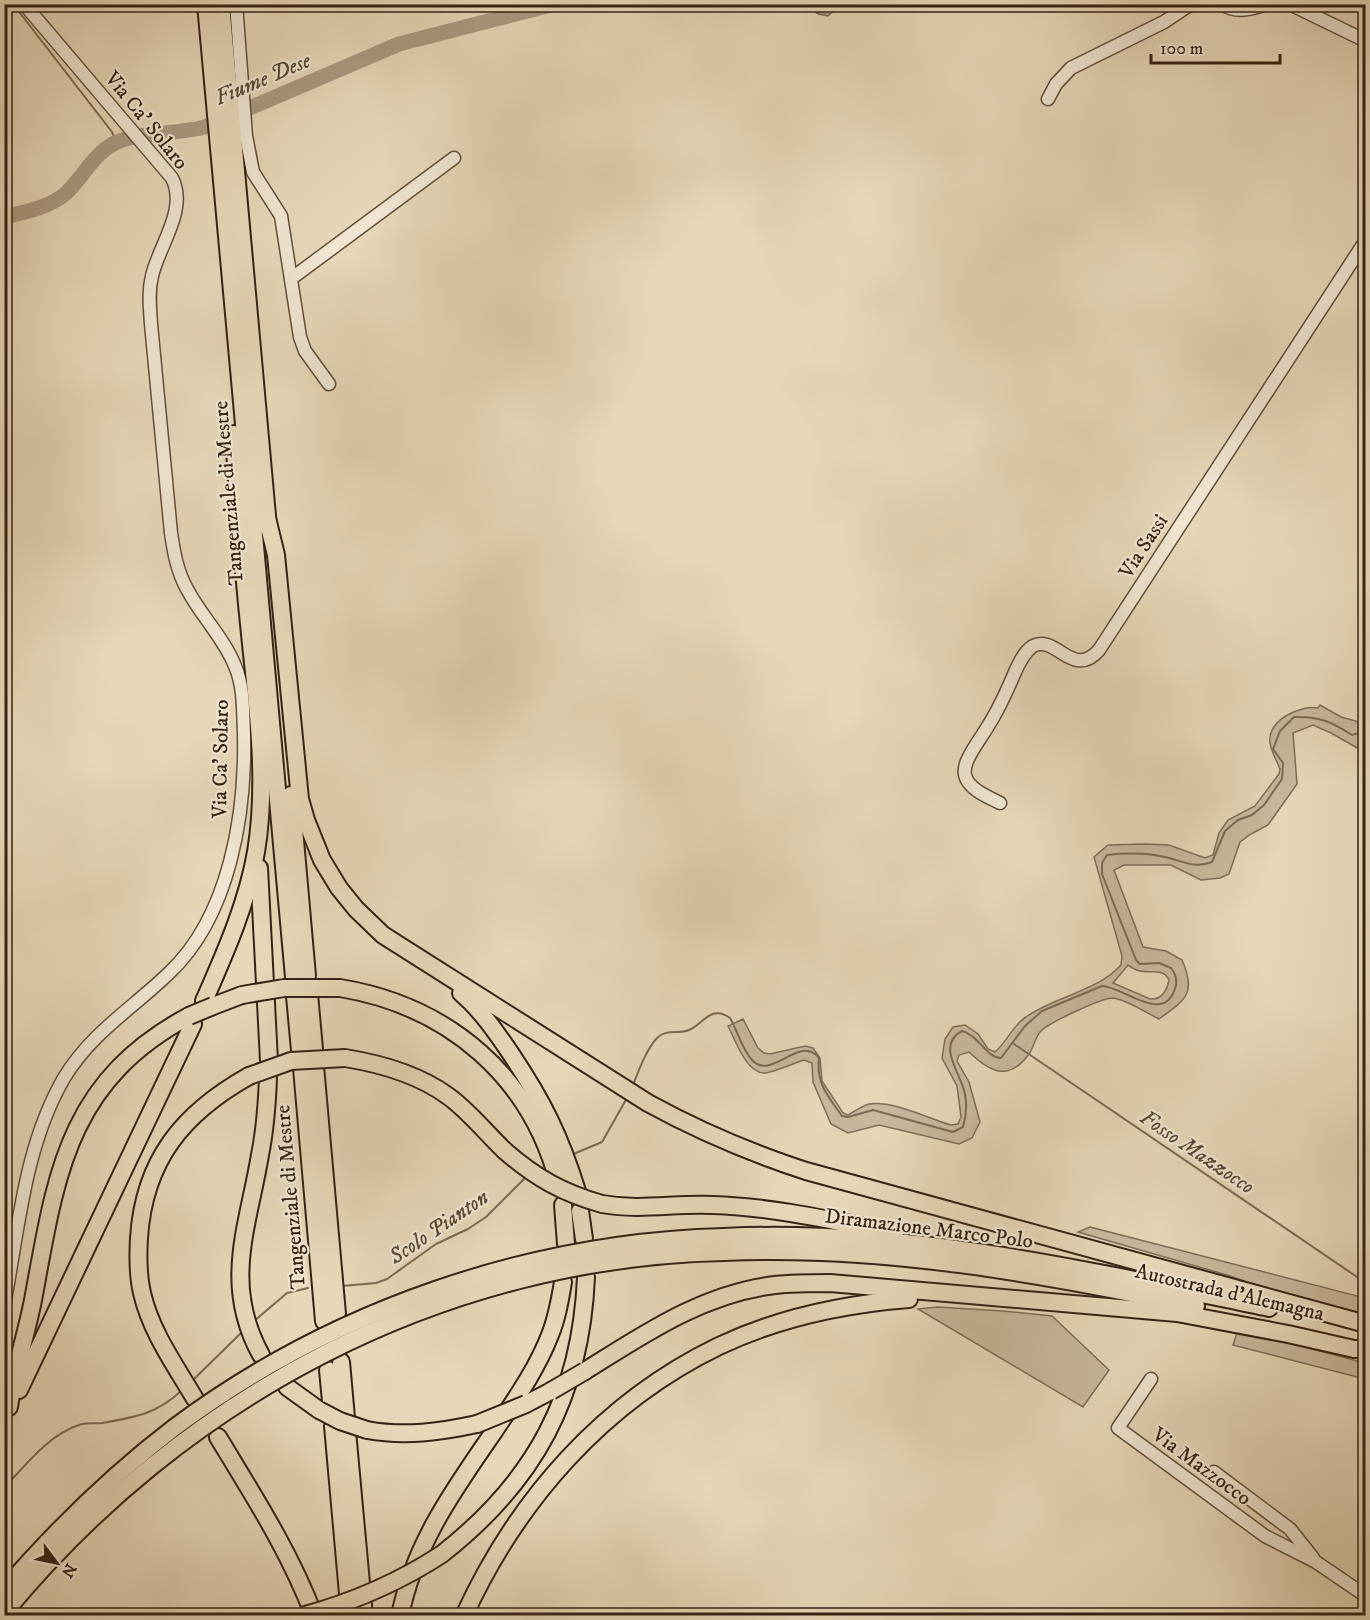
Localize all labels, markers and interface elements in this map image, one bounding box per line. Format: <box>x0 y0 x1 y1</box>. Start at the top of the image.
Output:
scale bar <box>1151 27 1280 65</box>
text: 100 m <box>1160 38 1203 60</box>
water label: Fiume Dese <box>211 47 315 112</box>
street label: Via Ca' Solaro <box>98 65 194 175</box>
street label: Tangenziale di Mestre <box>208 399 250 586</box>
street label: Via Sassi <box>1113 510 1174 584</box>
street label: Via Ca' Solaro <box>207 699 235 820</box>
street label: Tangenziale di Mestre <box>270 1103 312 1290</box>
water label: Fosso Mazzocco <box>1135 1104 1260 1200</box>
water label: Scolo Pianton <box>383 1184 494 1271</box>
street label: Diramazione Marco Polo <box>823 1203 1034 1255</box>
street label: Autostrada d'Alemagna <box>1133 1259 1327 1327</box>
street label: Via Mazzocco <box>1146 1421 1256 1512</box>
north arrow <box>27 1533 87 1593</box>
text: N <box>57 1560 81 1581</box>

